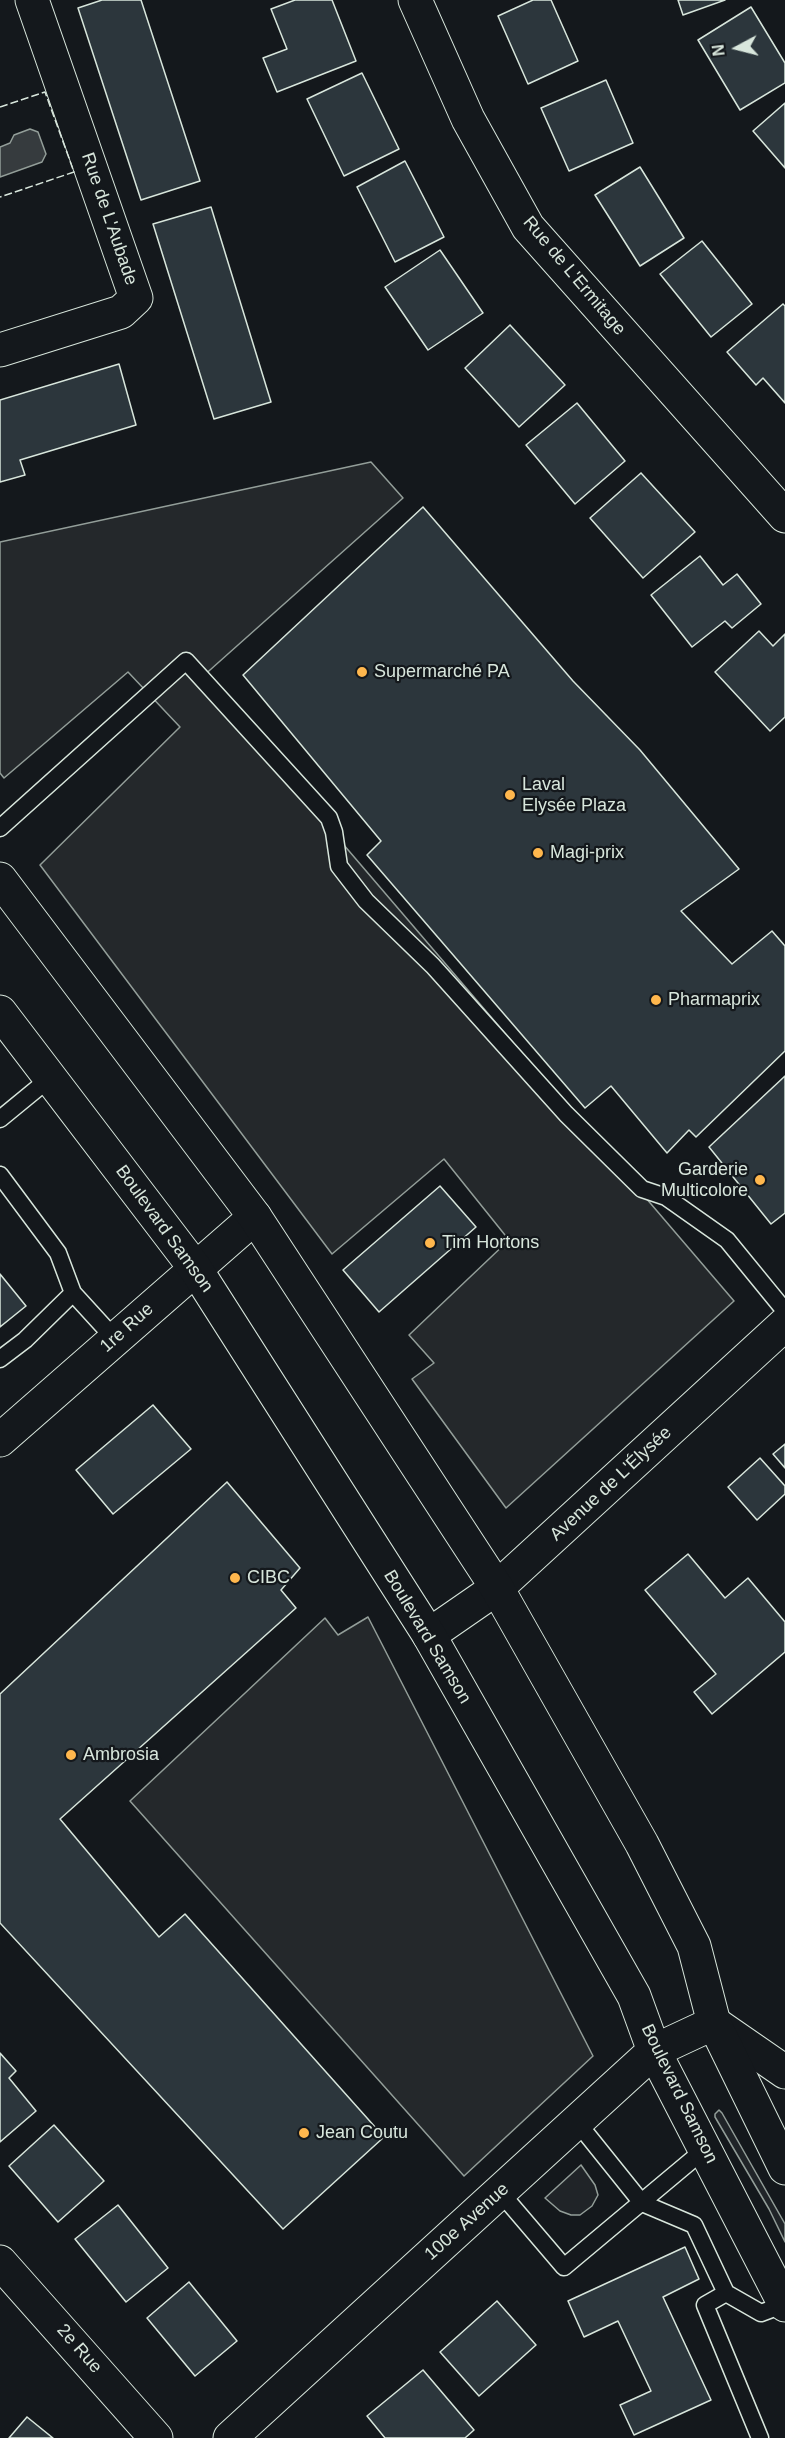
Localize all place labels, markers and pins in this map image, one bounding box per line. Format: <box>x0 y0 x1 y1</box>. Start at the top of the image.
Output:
place label: Supermarché PA <box>374 661 510 683</box>
marker: Supermarché PA <box>355 665 369 679</box>
place label: Laval Elysée Plaza <box>522 774 626 816</box>
marker: Laval Elysée Plaza <box>503 788 517 802</box>
place label: Magi-prix <box>550 842 624 864</box>
marker: Magi-prix <box>531 846 545 860</box>
place label: Pharmaprix <box>668 989 760 1011</box>
marker: Pharmaprix <box>649 993 663 1007</box>
place label: Garderie Multicolore <box>661 1159 748 1202</box>
marker: Garderie Multicolore <box>753 1173 767 1187</box>
place label: Tim Hortons <box>442 1232 539 1254</box>
marker: Tim Hortons <box>423 1236 437 1250</box>
place label: CIBC <box>247 1567 290 1589</box>
marker: CIBC <box>228 1571 242 1585</box>
place label: Ambrosia <box>83 1744 159 1766</box>
marker: Ambrosia <box>64 1748 78 1762</box>
place label: Jean Coutu <box>316 2122 408 2144</box>
marker: Jean Coutu <box>297 2126 311 2140</box>

